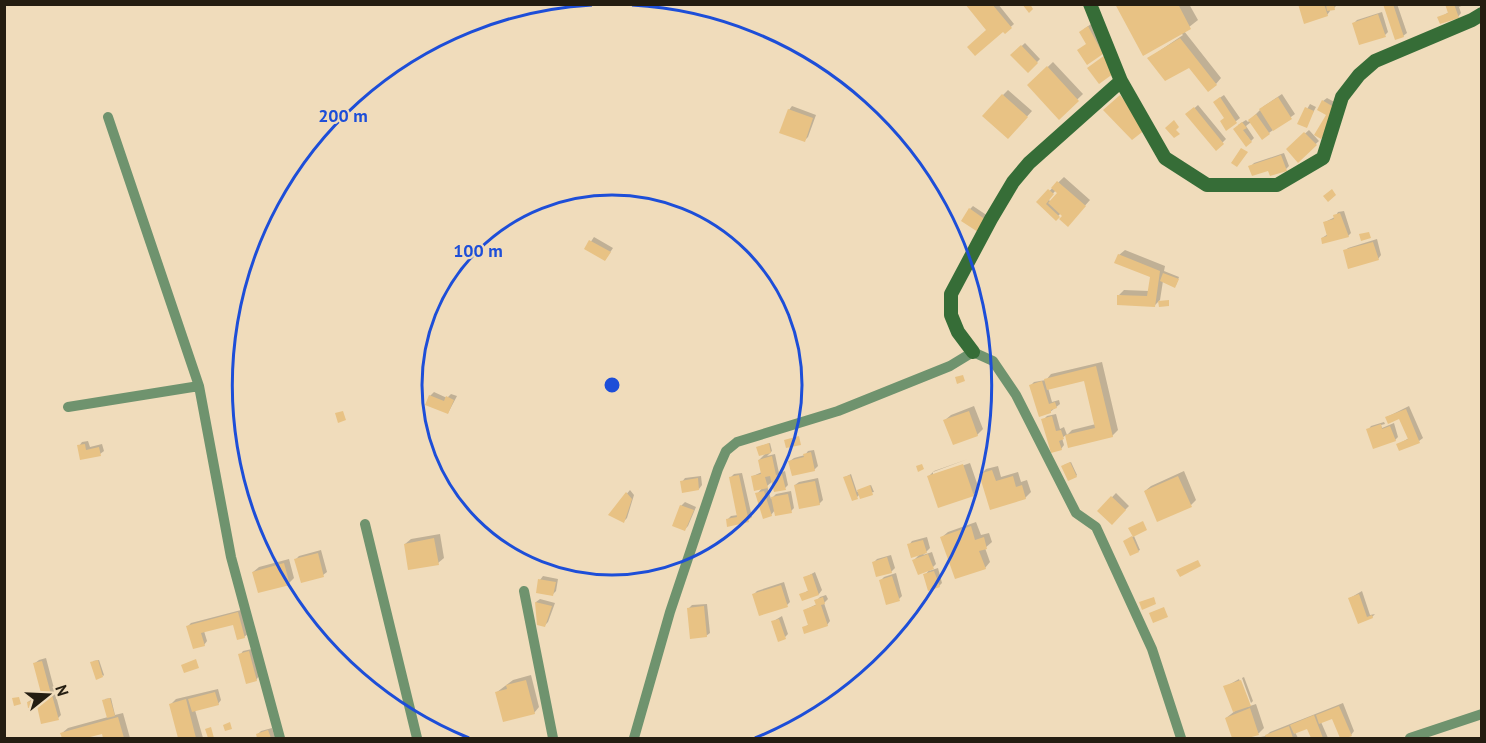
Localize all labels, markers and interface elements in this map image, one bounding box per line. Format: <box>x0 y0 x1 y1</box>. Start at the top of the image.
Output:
text: 200 m <box>318 104 368 127</box>
text: 100 m <box>453 239 503 262</box>
centre of rings <box>602 375 622 395</box>
north arrow <box>18 665 78 725</box>
text: N <box>51 682 73 698</box>

